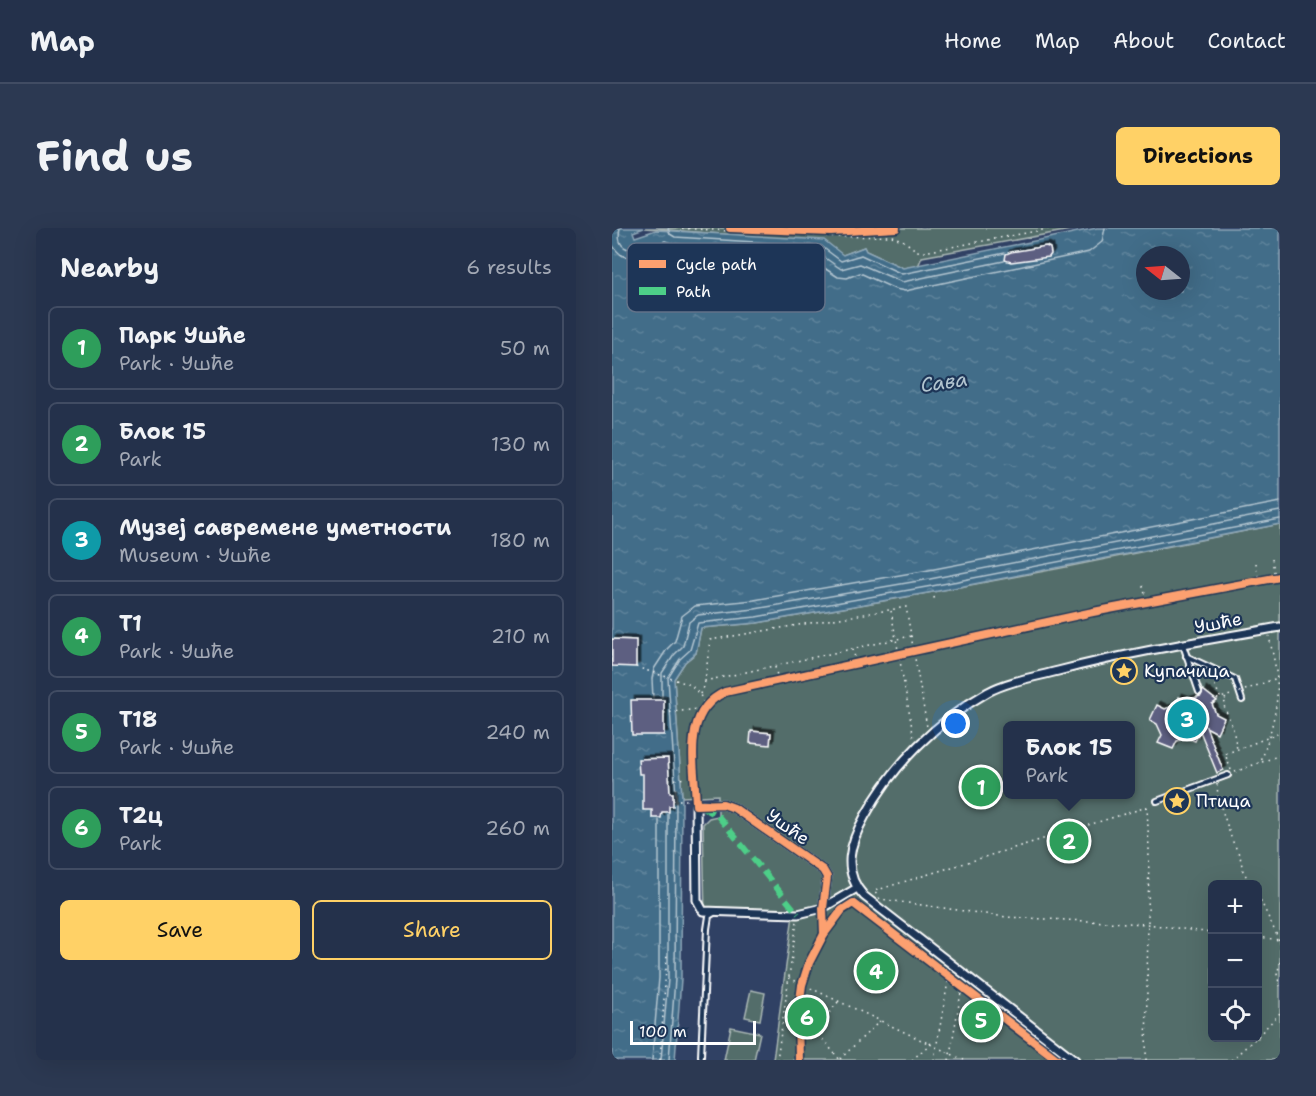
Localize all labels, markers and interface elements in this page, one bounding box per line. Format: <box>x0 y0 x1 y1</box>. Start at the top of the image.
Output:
text: Map <box>30 22 95 60</box>
text: Home <box>944 27 1002 55</box>
text: Map <box>1035 27 1080 55</box>
text: About <box>1113 27 1174 55</box>
text: Contact <box>1207 27 1286 55</box>
button: Directions <box>1116 127 1280 185</box>
text: Find us <box>36 128 193 184</box>
legend <box>627 243 825 312</box>
north arrow <box>1136 246 1190 300</box>
text: Nearby <box>60 250 159 285</box>
text: 6 results <box>466 254 552 280</box>
text: Cycle path <box>676 254 757 275</box>
text: Path <box>676 281 711 302</box>
text: Парк Ушће <box>119 321 246 350</box>
text: 1 <box>77 335 86 361</box>
text: 50 m <box>500 335 550 361</box>
text: Park · Ушће <box>119 350 234 376</box>
water label: Сава <box>919 366 969 398</box>
text: Блок 15 <box>119 417 206 446</box>
text: 2 <box>75 431 89 457</box>
text: 130 m <box>491 431 550 457</box>
text: Park <box>119 446 162 472</box>
text: Музеј савремене уметности <box>119 513 451 542</box>
text: 3 <box>75 527 89 553</box>
text: 180 m <box>490 527 550 553</box>
text: Museum · Ушће <box>119 542 271 568</box>
street label: Ушће <box>1192 607 1244 639</box>
text: Т1 <box>119 609 142 638</box>
text: 4 <box>75 623 89 649</box>
text: 210 m <box>491 623 550 649</box>
text: Park · Ушће <box>119 638 234 664</box>
place icon: Купачица <box>1109 656 1139 686</box>
place label: Купачица <box>1144 659 1230 683</box>
pin: 3 <box>1168 696 1206 742</box>
text: Т18 <box>119 705 157 734</box>
your location <box>941 709 970 738</box>
text: 5 <box>75 719 88 745</box>
text: 240 m <box>485 719 550 745</box>
popup <box>1003 721 1135 799</box>
text: Блок 15 <box>1026 733 1112 762</box>
text: Park · Ушће <box>119 734 234 760</box>
text: Park <box>1026 762 1068 788</box>
pin: 1 <box>962 764 1000 810</box>
place icon: Птица <box>1162 786 1192 816</box>
place label: Птица <box>1196 789 1251 813</box>
text: Т2ц <box>119 801 162 830</box>
street label: Ушће <box>762 803 814 851</box>
text: 6 <box>75 815 89 841</box>
text: 260 m <box>485 815 550 841</box>
pin: 2 <box>1050 818 1088 864</box>
text: Park <box>119 830 162 856</box>
map controls <box>1208 880 1262 1042</box>
button: + <box>1208 880 1262 934</box>
button: Save <box>60 900 300 960</box>
button: Share <box>312 900 552 960</box>
button: − <box>1208 934 1262 988</box>
pin: 4 <box>856 948 896 994</box>
button: locate <box>1208 988 1262 1042</box>
pin: 6 <box>788 994 826 1040</box>
pin: 5 <box>962 998 1000 1042</box>
scale bar <box>630 1018 756 1046</box>
text: 100 m <box>639 1021 687 1042</box>

